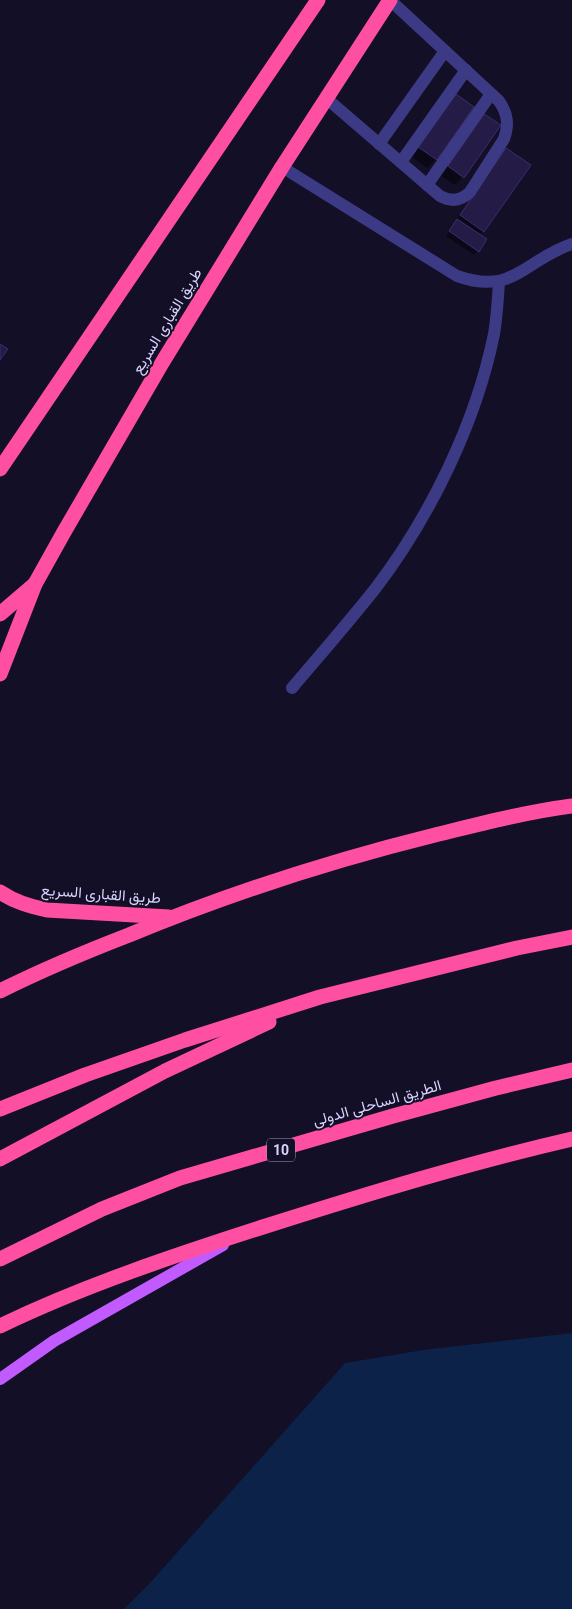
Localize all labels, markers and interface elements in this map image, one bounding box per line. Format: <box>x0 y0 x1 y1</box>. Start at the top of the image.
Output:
street label: طريق القبارى السريع <box>128 265 207 378</box>
street label: طريق القبارى السريع <box>40 881 162 909</box>
street label: الطريق الساحلى الدولى <box>311 1076 444 1131</box>
road number: 10 <box>267 1138 295 1162</box>

